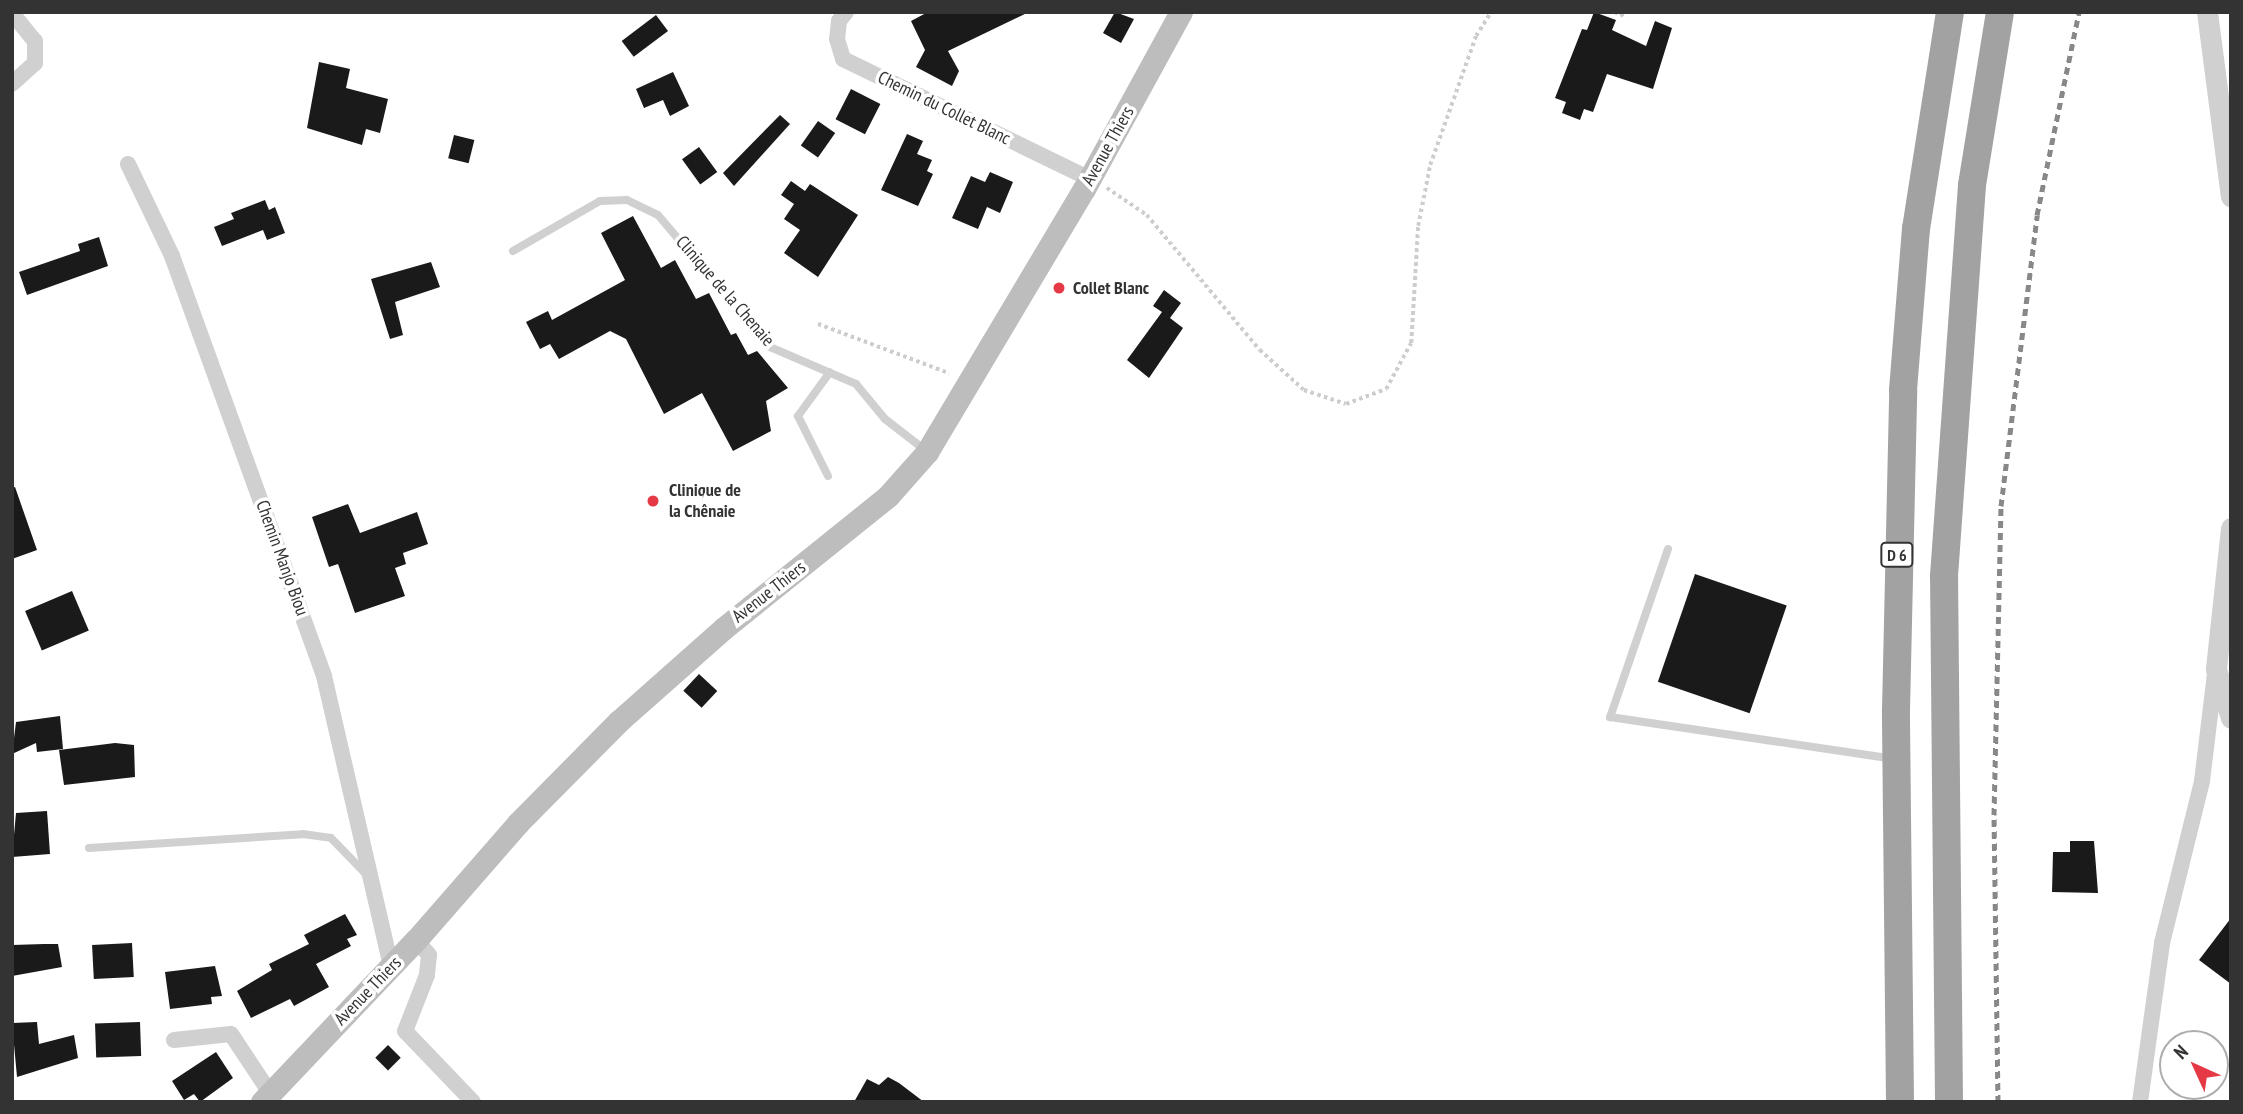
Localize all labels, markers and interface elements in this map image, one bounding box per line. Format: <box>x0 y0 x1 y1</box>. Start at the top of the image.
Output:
street label: Chemin du Collet Blanc <box>874 67 1014 149</box>
street label: Avenue Thiers <box>1077 102 1139 190</box>
street label: Clinique de la Chenaie <box>671 231 779 351</box>
place label: Collet Blanc <box>1073 277 1149 299</box>
marker: Collet Blanc <box>1051 280 1067 296</box>
place label: Clinique de la Chênaie <box>669 480 741 522</box>
marker: Clinique de la Chênaie <box>643 491 663 511</box>
street label: Chemin Manjo Biou <box>251 497 313 619</box>
road number: D 6 <box>1880 542 1914 568</box>
street label: Avenue Thiers <box>728 557 810 627</box>
street label: Avenue Thiers <box>330 952 406 1030</box>
north arrow <box>2159 1030 2229 1100</box>
text: N <box>2168 1039 2193 1064</box>

